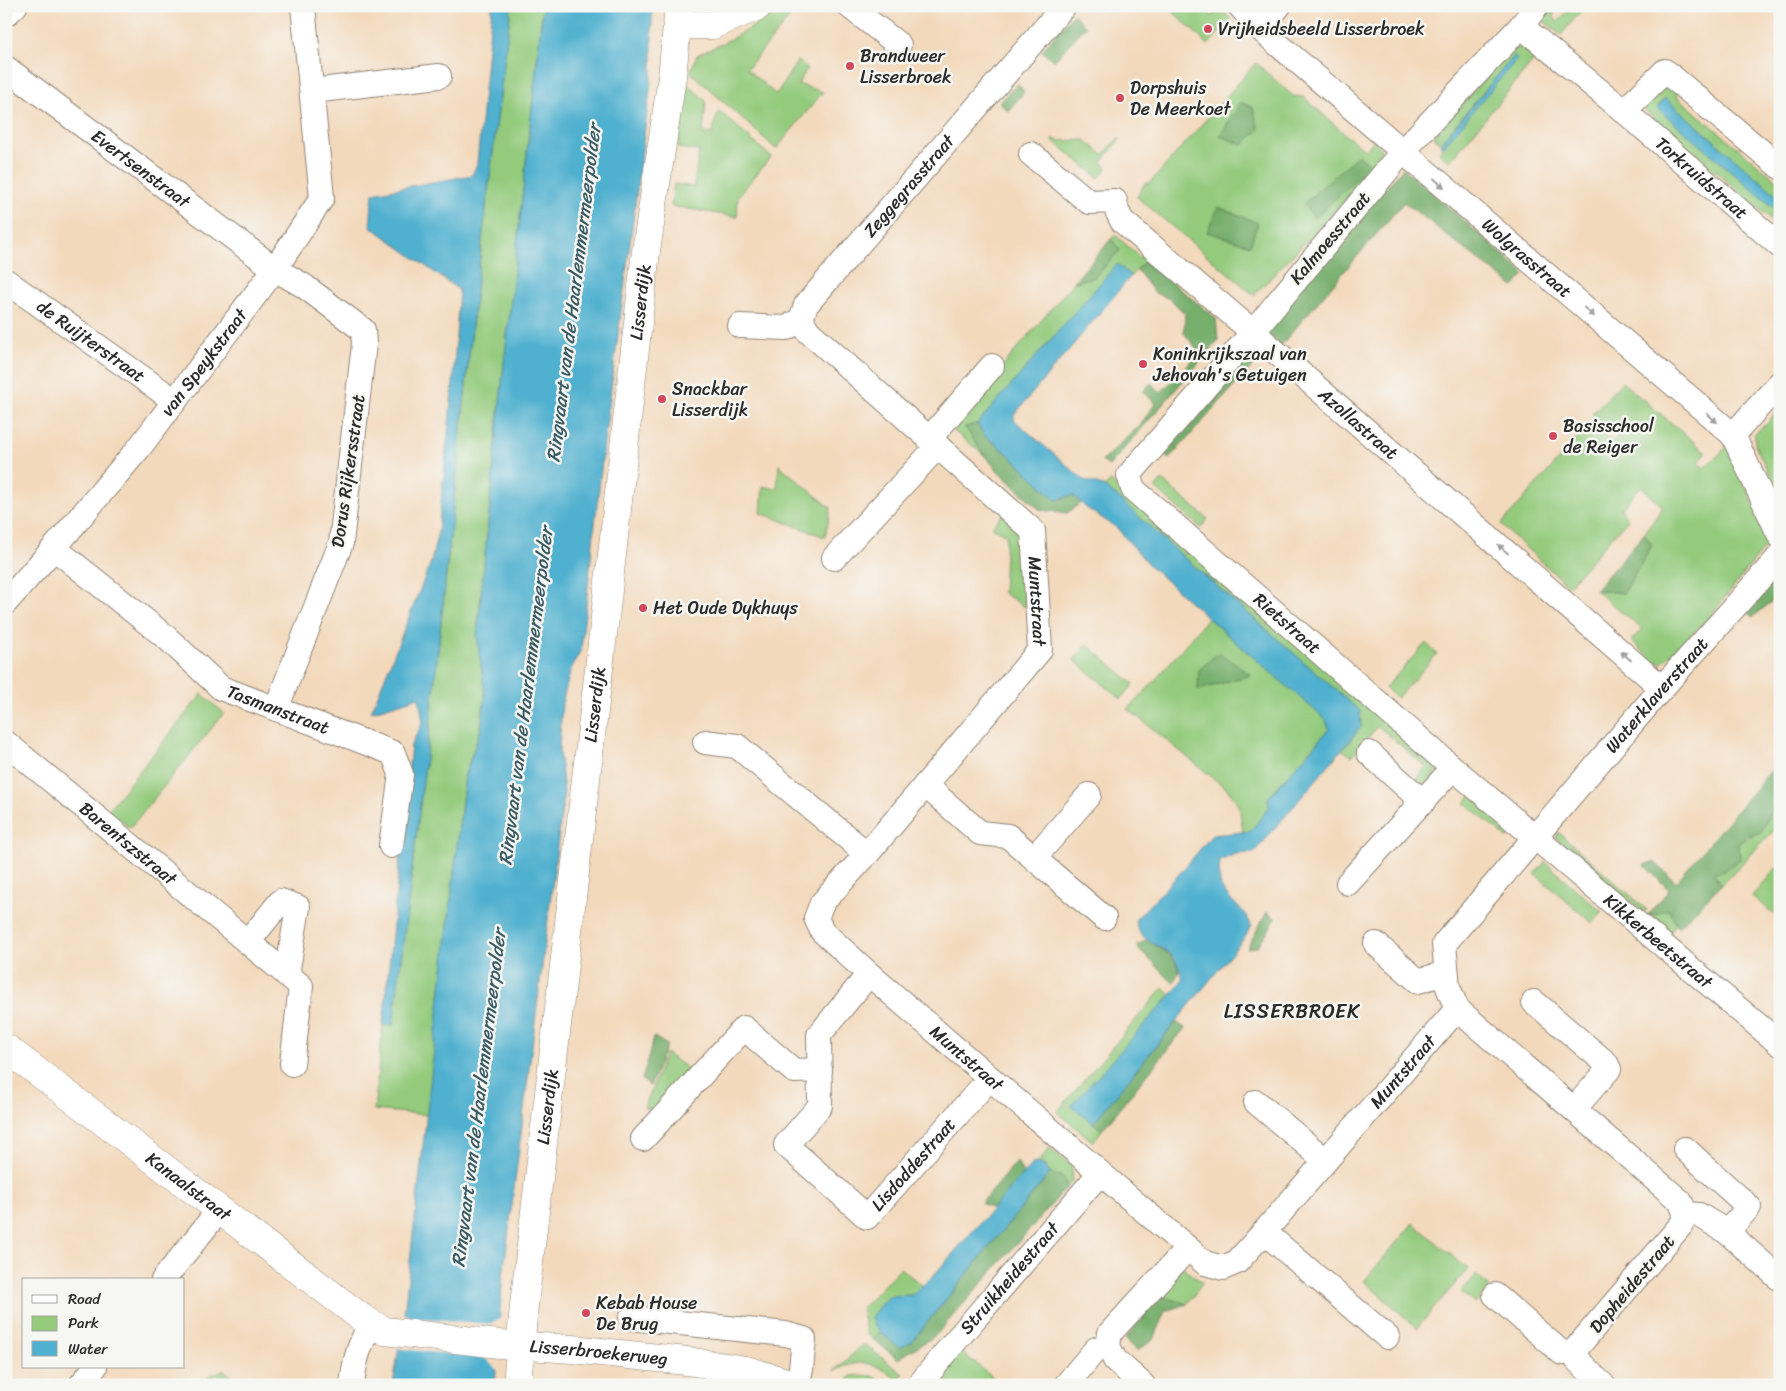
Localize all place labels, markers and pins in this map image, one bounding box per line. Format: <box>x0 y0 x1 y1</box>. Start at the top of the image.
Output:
place label: Vrijheidsbeeld Lisserbroek <box>1218 13 1425 45</box>
marker: Vrijheidsbeeld Lisserbroek <box>1202 23 1214 35</box>
place label: Brandweer Lisserbroek <box>860 40 951 93</box>
marker: Brandweer Lisserbroek <box>844 60 856 72</box>
place label: Dorpshuis De Meerkoet <box>1130 72 1231 125</box>
marker: Dorpshuis De Meerkoet <box>1114 92 1126 104</box>
place label: Koninkrijkszaal van Jehovah's Getuigen <box>1152 338 1307 391</box>
marker: Koninkrijkszaal van Jehovah's Getuigen <box>1137 358 1149 370</box>
place label: Snackbar Lisserdijk <box>672 373 748 426</box>
marker: Snackbar Lisserdijk <box>656 393 668 405</box>
place label: Basisschool de Reiger <box>1563 410 1655 463</box>
marker: Basisschool de Reiger <box>1547 430 1559 442</box>
place label: Het Oude Dykhuys <box>653 592 799 624</box>
marker: Het Oude Dykhuys <box>637 602 649 614</box>
place label: Kebab House De Brug <box>596 1287 697 1340</box>
marker: Kebab House De Brug <box>580 1307 592 1319</box>

